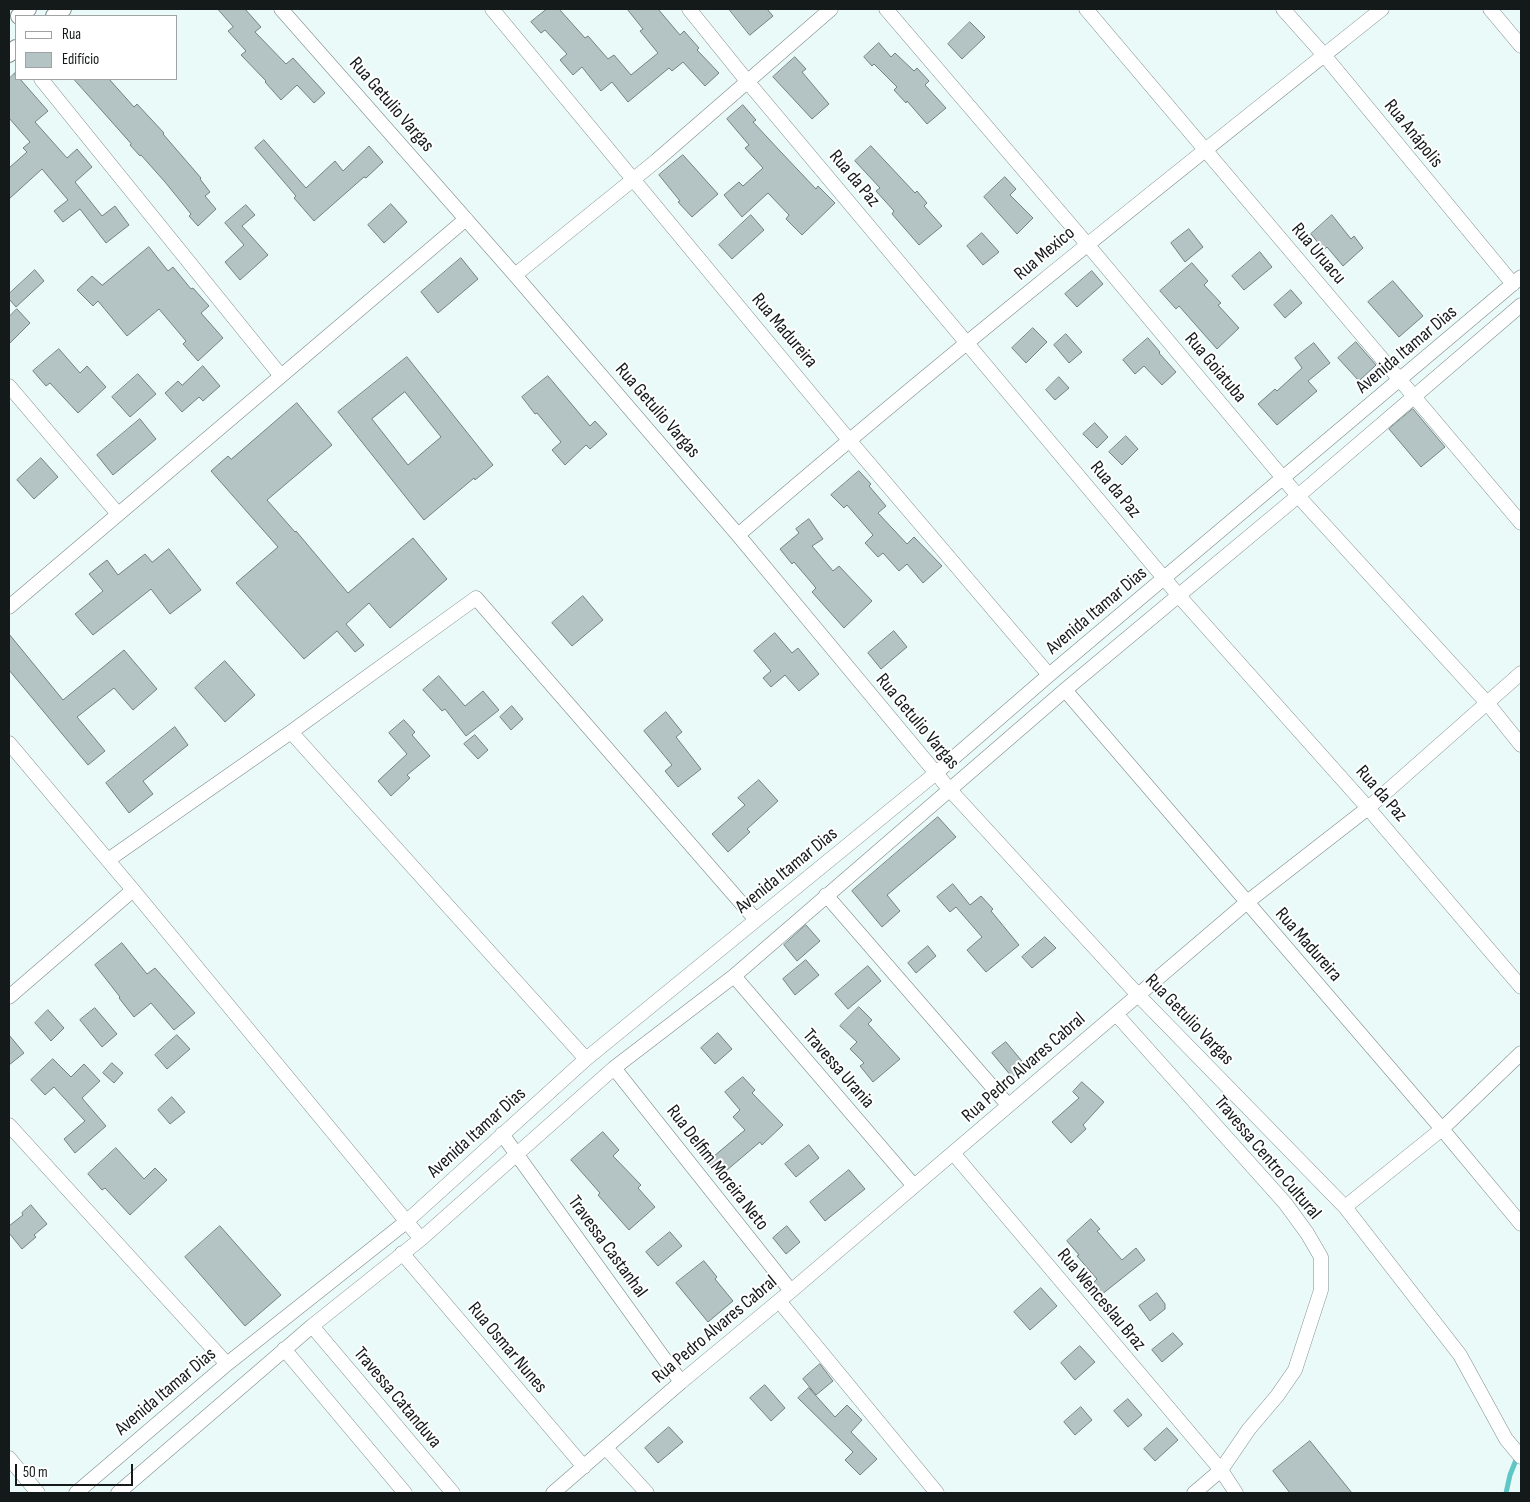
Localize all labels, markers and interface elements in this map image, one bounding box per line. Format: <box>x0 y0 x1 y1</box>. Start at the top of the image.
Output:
legend <box>15 15 178 80</box>
text: Rua <box>62 25 81 44</box>
text: Edifício <box>62 50 99 69</box>
street label: Rua Getulio Vargas <box>344 53 438 157</box>
street label: Rua Anápolis <box>1379 95 1447 173</box>
street label: Rua da Paz <box>824 146 884 212</box>
street label: Rua Uruacu <box>1286 219 1350 289</box>
street label: Rua Mexico <box>1010 222 1080 286</box>
street label: Rua Madureira <box>746 289 822 373</box>
street label: Avenida Itamar Dias <box>1352 301 1462 399</box>
street label: Rua Goiatuba <box>1179 328 1251 408</box>
street label: Rua Getulio Vargas <box>610 359 704 463</box>
street label: Rua da Paz <box>1085 457 1145 523</box>
street label: Avenida Itamar Dias <box>1042 562 1152 660</box>
street label: Rua Getulio Vargas <box>870 669 964 775</box>
street label: Rua da Paz <box>1350 761 1412 827</box>
street label: Avenida Itamar Dias <box>731 823 843 919</box>
street label: Rua Madureira <box>1270 903 1346 987</box>
street label: Rua Getulio Vargas <box>1140 970 1238 1070</box>
street label: Rua Pedro Alvares Cabral <box>958 1008 1090 1128</box>
street label: Travessa Urania <box>797 1025 879 1113</box>
street label: Avenida Itamar Dias <box>423 1083 531 1183</box>
street label: Travessa Centro Cultural <box>1209 1092 1325 1224</box>
street label: Rua Delfim Moreira Neto <box>661 1101 773 1235</box>
street label: Travessa Castanhal <box>562 1192 652 1302</box>
street label: Rua Wenceslau Braz <box>1052 1244 1150 1356</box>
street label: Rua Pedro Alvares Cabral <box>648 1271 782 1389</box>
street label: Rua Osmar Nunes <box>462 1298 552 1398</box>
street label: Avenida Itamar Dias <box>111 1343 221 1441</box>
street label: Travessa Catanduva <box>348 1343 446 1453</box>
scale bar <box>18 1454 135 1486</box>
text: 50 m <box>23 1463 48 1482</box>

